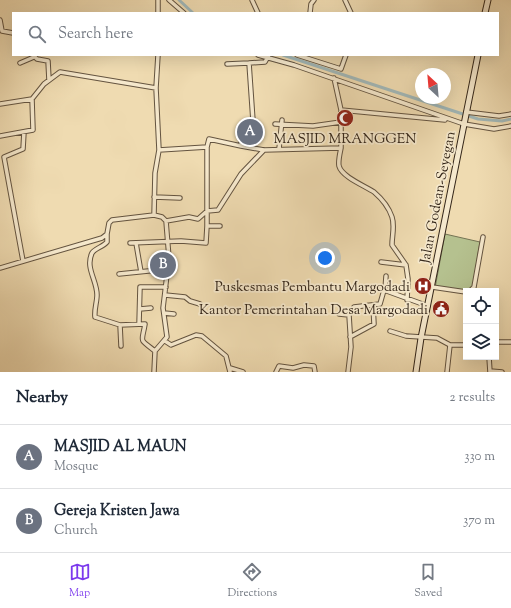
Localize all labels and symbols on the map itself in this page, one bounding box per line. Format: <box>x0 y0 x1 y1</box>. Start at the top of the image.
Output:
north arrow <box>415 68 451 104</box>
mosque icon: MASJID MRANGGEN <box>335 108 355 128</box>
pin: A <box>237 117 263 147</box>
place label: MASJID MRANGGEN <box>274 130 416 150</box>
street label: Jalan Godean-Seyegan <box>416 130 462 266</box>
your location <box>315 248 335 268</box>
pin: B <box>150 250 176 280</box>
hospital icon: Puskesmas Pembantu Margodadi <box>413 276 433 296</box>
place label: Puskesmas Pembantu Margodadi <box>215 278 410 298</box>
public building icon: Kantor Pemerintahan Desa Margodadi <box>431 299 451 319</box>
place label: Kantor Pemerintahan Desa Margodadi <box>199 301 428 321</box>

